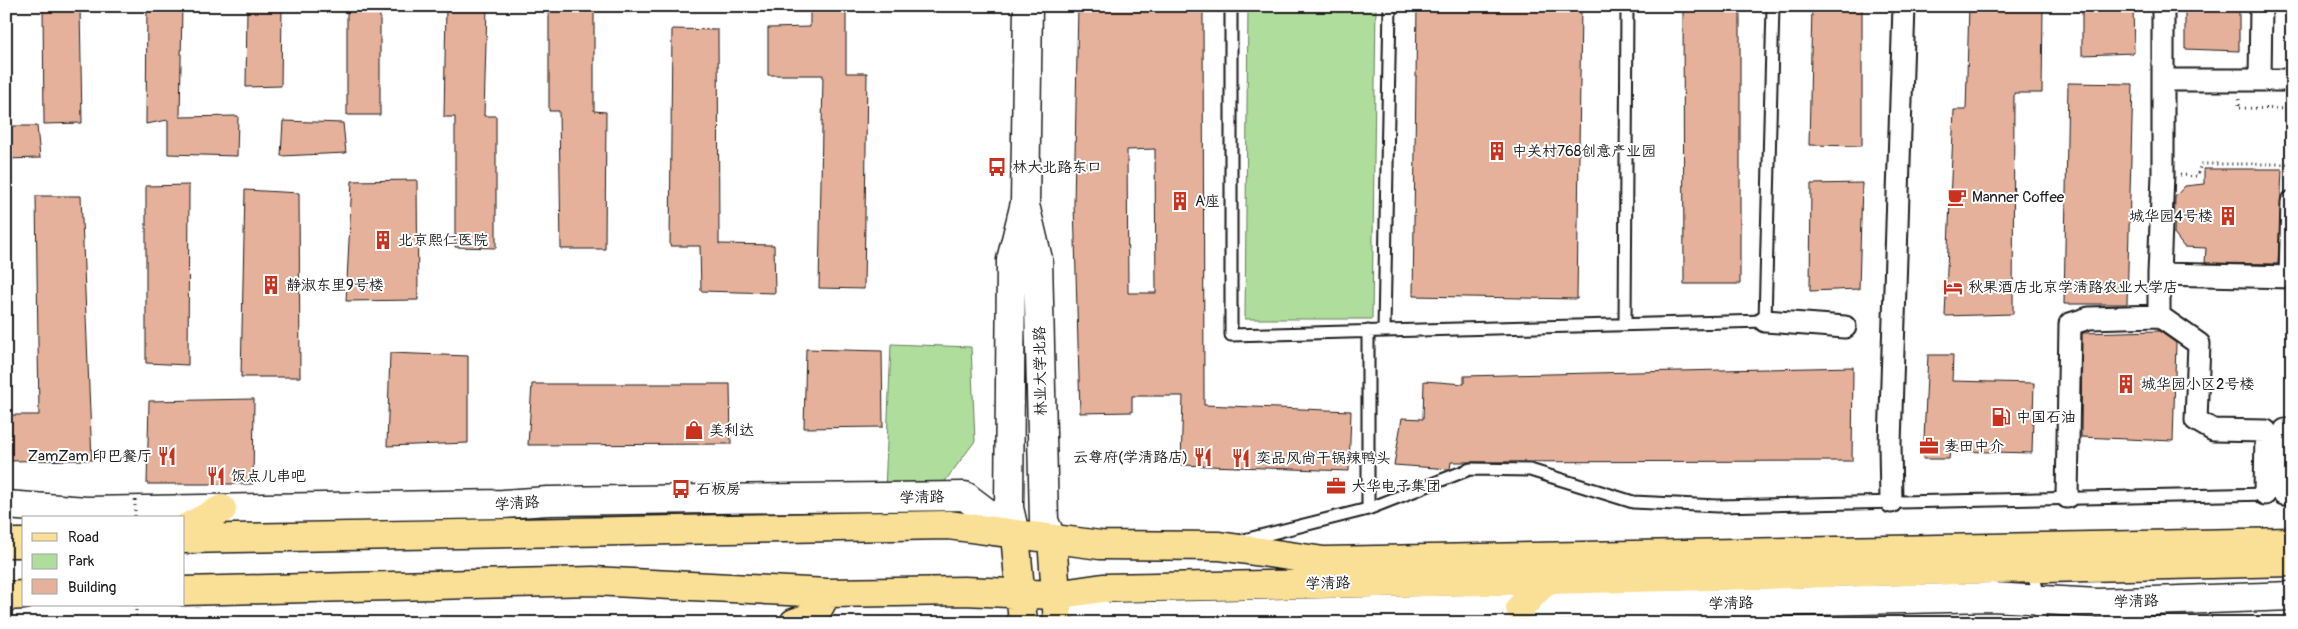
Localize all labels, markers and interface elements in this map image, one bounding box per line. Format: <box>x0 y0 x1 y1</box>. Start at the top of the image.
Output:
building icon: 中关村768创意产业园 <box>1486 140 1508 162</box>
place label: 中关村768创意产业园 <box>1512 142 1656 161</box>
bus stop icon: 林大北路东口 <box>986 156 1008 178</box>
place label: 林大北路东口 <box>1012 158 1102 177</box>
cafe icon: Manner Coffee <box>1946 186 1968 208</box>
place label: Manner Coffee <box>1972 188 2065 207</box>
building icon: A座 <box>1169 190 1191 212</box>
place label: A座 <box>1195 192 1220 211</box>
building icon: 城华园4号楼 <box>2217 205 2239 227</box>
place label: 城华园4号楼 <box>2129 207 2213 226</box>
building icon: 北京熙仁医院 <box>372 229 394 251</box>
place label: 北京熙仁医院 <box>398 231 488 250</box>
building icon: 静淑东里9号楼 <box>260 274 282 296</box>
place label: 静淑东里9号楼 <box>286 276 384 295</box>
hotel icon: 秋果酒店北京学清路农业大学店 <box>1942 276 1964 298</box>
place label: 秋果酒店北京学清路农业大学店 <box>1968 278 2178 297</box>
street label: 林业大学北路 <box>1030 326 1051 416</box>
building icon: 城华园小区2号楼 <box>2115 373 2137 395</box>
place label: 城华园小区2号楼 <box>2141 375 2254 394</box>
fuel station icon: 中国石油 <box>1990 406 2012 428</box>
place label: 中国石油 <box>2016 408 2076 427</box>
shop icon: 美利达 <box>683 419 705 441</box>
place label: 美利达 <box>709 421 754 440</box>
office icon: 麦田中介 <box>1918 435 1940 457</box>
place label: 麦田中介 <box>1944 437 2004 456</box>
restaurant icon: ZamZam 印巴餐厅 <box>156 445 178 467</box>
restaurant icon: 云尊府(学清路店) <box>1192 446 1214 468</box>
place label: ZamZam 印巴餐厅 <box>28 447 152 466</box>
restaurant icon: 奕品风尚干锅辣鸭头 <box>1230 447 1252 469</box>
place label: 云尊府(学清路店) <box>1073 448 1188 467</box>
place label: 奕品风尚干锅辣鸭头 <box>1256 449 1391 468</box>
restaurant icon: 饭点儿串吧 <box>205 465 227 487</box>
place label: 饭点儿串吧 <box>231 467 306 486</box>
office icon: 大华电子集团 <box>1325 475 1347 497</box>
place label: 大华电子集团 <box>1351 477 1441 496</box>
bus stop icon: 石板房 <box>670 478 692 500</box>
place label: 石板房 <box>696 480 741 499</box>
street label: 学清路 <box>899 488 945 507</box>
street label: 学清路 <box>494 492 540 515</box>
legend <box>22 516 185 606</box>
text: Road <box>68 528 99 547</box>
text: Park <box>68 552 95 571</box>
street label: 学清路 <box>1305 574 1351 593</box>
text: Building <box>68 578 116 597</box>
street label: 学清路 <box>2113 591 2159 612</box>
street label: 学清路 <box>1708 594 1754 613</box>

